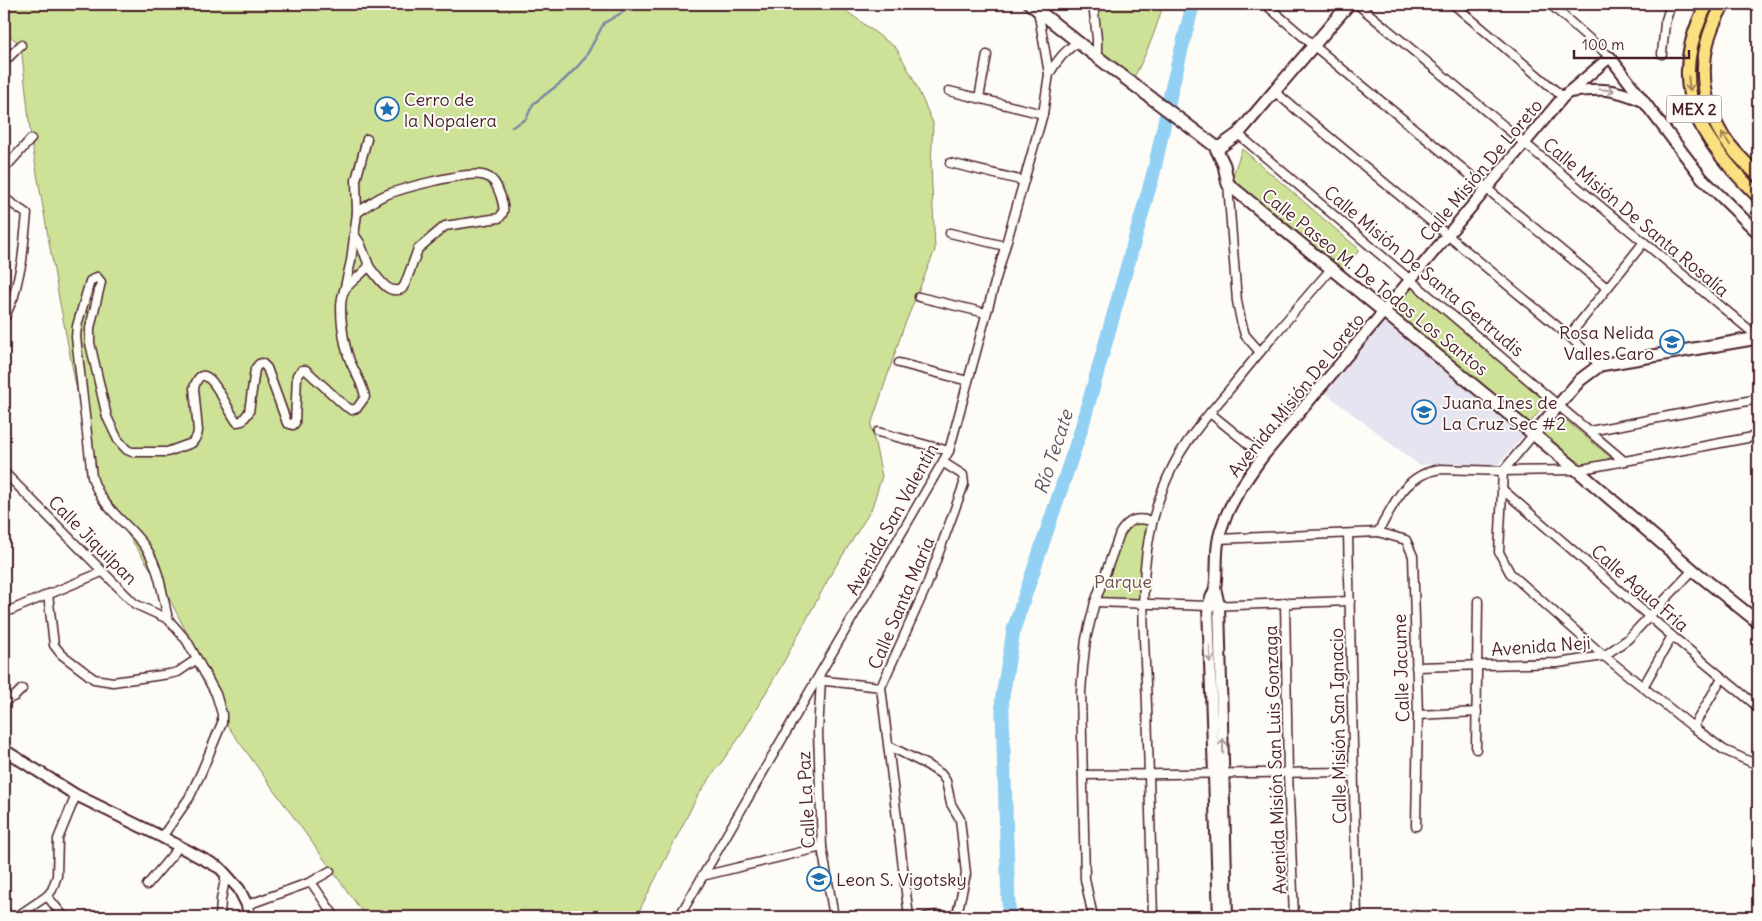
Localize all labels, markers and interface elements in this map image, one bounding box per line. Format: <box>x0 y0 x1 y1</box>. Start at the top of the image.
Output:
scale bar <box>1574 28 1690 60</box>
text: 100 m <box>1582 35 1624 54</box>
one-way arrow <box>1684 76 1694 92</box>
one-way arrow <box>1598 85 1614 95</box>
place label: Cerro de la Nopalera <box>404 88 497 132</box>
street label: Calle Misión De Loreto <box>1415 94 1547 246</box>
place icon: Cerro de la Nopalera <box>374 96 400 122</box>
road number: MEX 2 <box>1666 96 1722 122</box>
street label: Calle Misión De Santa Rosalía <box>1538 132 1734 302</box>
one-way arrow <box>1721 132 1731 146</box>
street label: Calle Misión De Santa Gertrudis <box>1319 180 1529 362</box>
street label: Calle Paseo M. De Todos Los Santos <box>1257 183 1493 381</box>
street label: Avenida Misión De Loreto <box>1223 308 1369 482</box>
place label: Rosa Nelida Valles Caro <box>1559 321 1654 365</box>
school or university icon: Rosa Nelida Valles Caro <box>1659 329 1685 355</box>
place label: Juana Ines de La Cruz Sec #2 <box>1442 391 1566 435</box>
school or university icon: Juana Ines de La Cruz Sec #2 <box>1411 399 1437 425</box>
water label: Río Tecate <box>1028 405 1078 497</box>
street label: Avenida San Valentín <box>841 439 943 599</box>
street label: Calle Jiquilpan <box>44 491 142 589</box>
street label: Calle Santa María <box>863 533 939 673</box>
street label: Calle Agua Fría <box>1587 539 1693 637</box>
park label: Parque <box>1094 570 1152 593</box>
street label: Calle Jacume <box>1388 613 1414 723</box>
street label: Avenida Misión San Luis Gonzaga <box>1259 625 1291 895</box>
street label: Calle Misión San Ignacio <box>1325 628 1351 824</box>
street label: Avenida Neji <box>1491 631 1591 661</box>
one-way arrow <box>1205 646 1215 662</box>
one-way arrow <box>1218 738 1228 754</box>
street label: Calle La Paz <box>792 750 820 849</box>
school or university icon: Leon S. Vigotsky <box>806 866 832 892</box>
place label: Leon S. Vigotsky <box>836 868 967 891</box>

